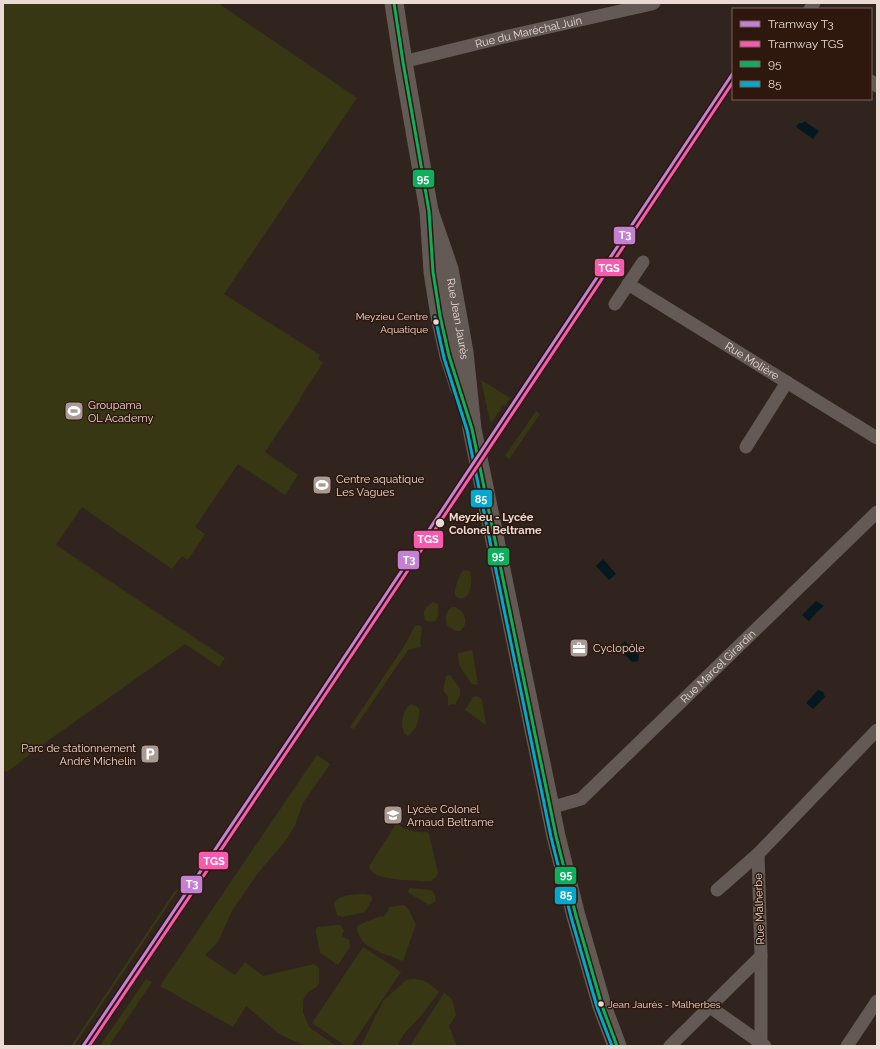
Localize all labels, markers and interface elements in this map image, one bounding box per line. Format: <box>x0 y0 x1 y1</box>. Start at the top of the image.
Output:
legend <box>732 8 872 100</box>
street label: Rue du Maréchal Juin <box>474 14 583 51</box>
text: Tramway T3 <box>768 17 834 31</box>
text: Tramway TGS <box>768 37 844 51</box>
text: 95 <box>768 57 782 71</box>
text: 85 <box>768 77 782 91</box>
line badge: 95 <box>412 169 435 188</box>
text: 95 <box>417 173 429 186</box>
line badge: T3 <box>613 226 636 245</box>
text: T3 <box>619 229 631 242</box>
line badge: TGS <box>594 258 625 277</box>
text: TGS <box>598 262 620 275</box>
street label: Rue Jean Jaurès <box>444 277 471 360</box>
place label: Meyzieu Centre Aquatique <box>356 311 428 335</box>
marker: Meyzieu Centre Aquatique <box>431 317 441 327</box>
street label: Rue Molière <box>723 340 782 383</box>
place label: Groupama OL Academy <box>88 399 153 425</box>
sports icon: Groupama OL Academy <box>63 400 85 422</box>
place label: Centre aquatique Les Vagues <box>336 473 425 499</box>
sports icon: Centre aquatique Les Vagues <box>311 474 333 496</box>
line badge: 85 <box>470 489 493 508</box>
text: 85 <box>475 493 487 506</box>
place label: Meyzieu - Lycée Colonel Beltrame <box>449 511 542 537</box>
marker: Meyzieu - Lycée Colonel Beltrame <box>434 517 446 529</box>
line badge: TGS <box>413 530 444 549</box>
text: TGS <box>417 533 439 546</box>
line badge: 95 <box>487 547 510 566</box>
line badge: T3 <box>397 550 420 570</box>
text: 95 <box>492 550 504 563</box>
text: T3 <box>403 554 415 567</box>
street label: Rue Marcel Girardin <box>678 627 759 706</box>
office icon: Cyclopôle <box>568 637 590 659</box>
place label: Cyclopôle <box>593 642 645 655</box>
place label: Parc de stationnement André Michelin <box>21 742 136 768</box>
parking icon: Parc de stationnement André Michelin <box>139 743 161 765</box>
place label: Lycée Colonel Arnaud Beltrame <box>407 803 494 829</box>
school or university icon: Lycée Colonel Arnaud Beltrame <box>382 804 404 826</box>
line badge: TGS <box>198 851 229 870</box>
text: TGS <box>203 855 225 868</box>
line badge: 95 <box>554 866 577 885</box>
text: 95 <box>560 869 572 882</box>
street label: Rue Malherbe <box>752 873 767 945</box>
line badge: T3 <box>180 875 203 894</box>
text: T3 <box>186 878 198 891</box>
line badge: 85 <box>554 886 577 905</box>
text: 85 <box>560 889 572 902</box>
marker: Jean Jaurès - Malherbes <box>596 999 606 1009</box>
place label: Jean Jaurès - Malherbes <box>608 999 721 1010</box>

